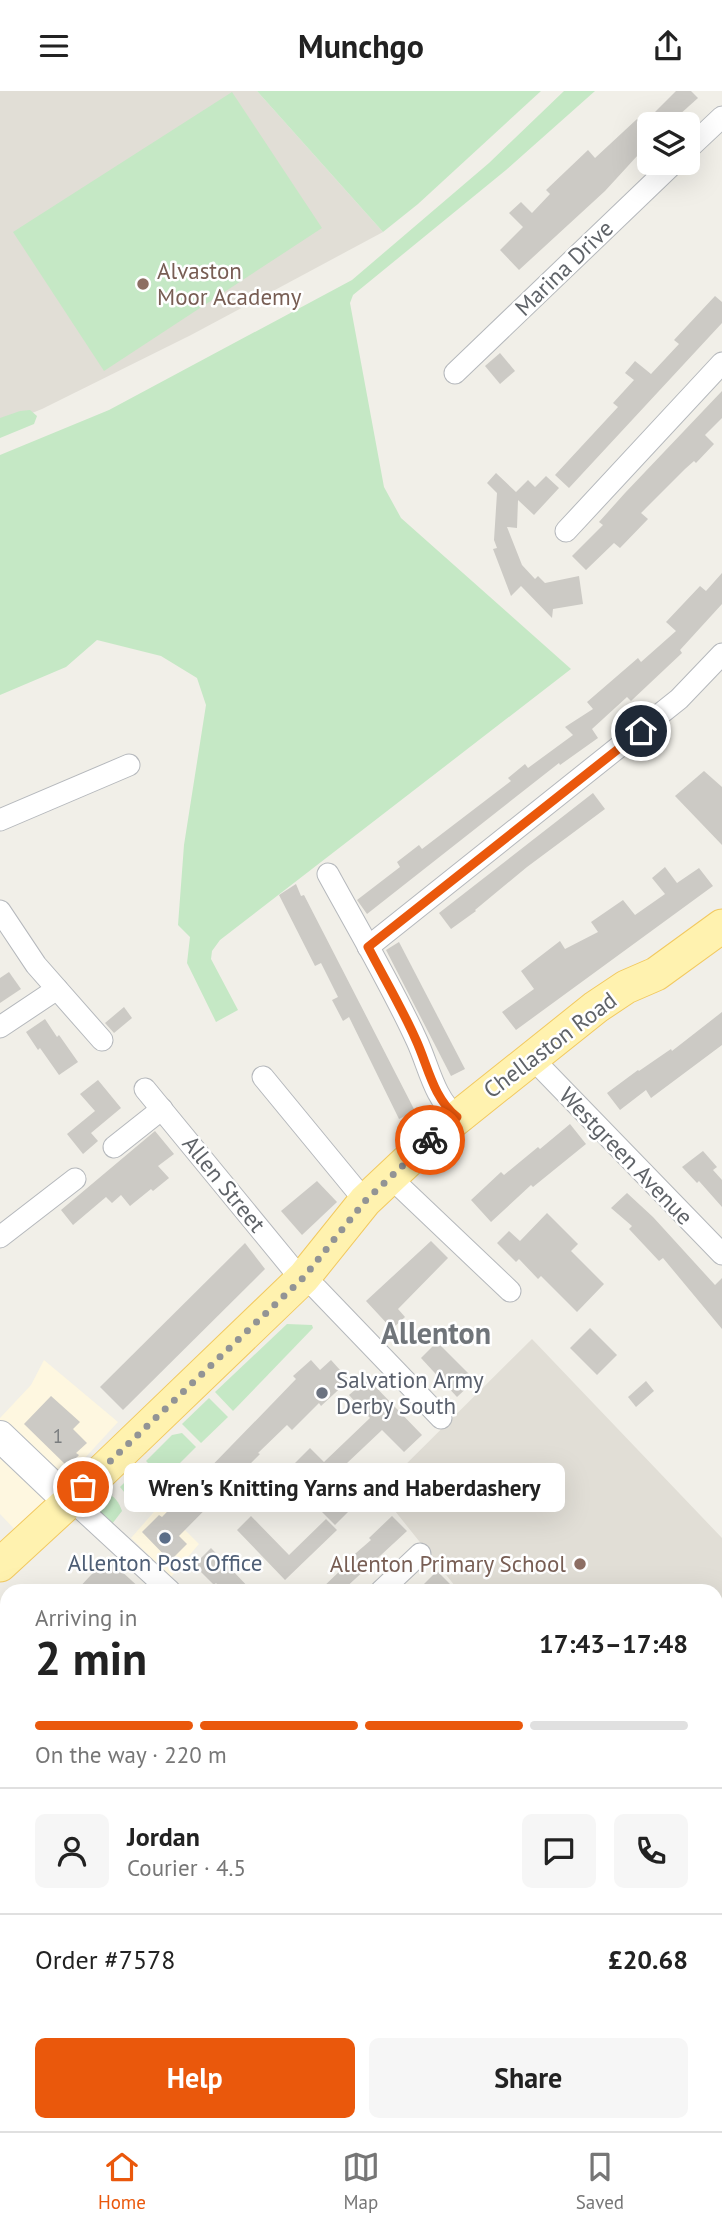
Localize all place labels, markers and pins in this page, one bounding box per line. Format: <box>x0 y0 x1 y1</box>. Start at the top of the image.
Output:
place label: Alvaston Moor Academy <box>157 256 302 311</box>
marker: Alvaston Moor Academy <box>135 276 151 292</box>
pin <box>611 701 671 761</box>
place label: Salvation Army Derby South <box>336 1365 484 1420</box>
marker: Salvation Army Derby South <box>314 1385 330 1401</box>
pin <box>53 1457 113 1517</box>
callout: Wren's Knitting Yarns and Haberdashery <box>125 1463 566 1511</box>
marker: Allenton Post Office <box>157 1530 173 1546</box>
place label: Allenton Post Office <box>68 1548 262 1577</box>
place label: Allenton Primary School <box>330 1549 566 1578</box>
marker: Allenton Primary School <box>572 1556 588 1572</box>

